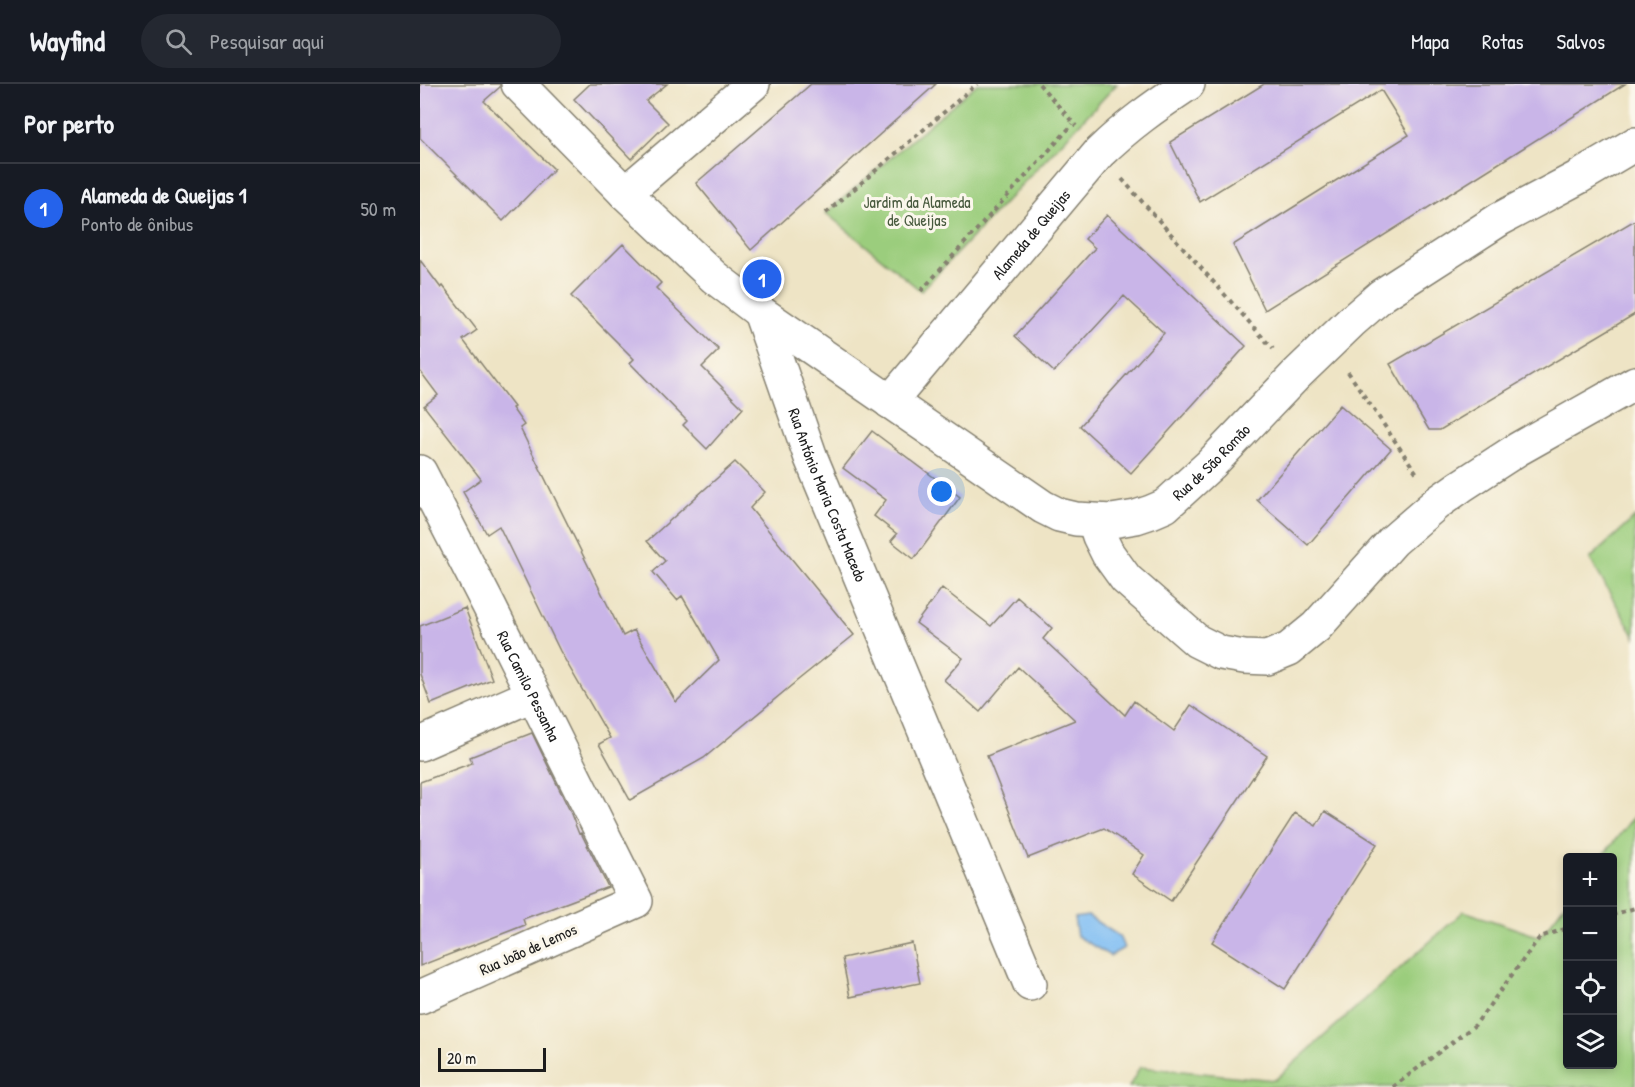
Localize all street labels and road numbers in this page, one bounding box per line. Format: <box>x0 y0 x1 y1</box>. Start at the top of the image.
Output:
street label: Alameda de Queijas <box>987 185 1075 284</box>
street label: Rua António Maria Costa Macedo <box>783 405 872 585</box>
street label: Rua de São Romão <box>1167 418 1255 505</box>
street label: Rua Camilo Pessanha <box>492 627 566 745</box>
street label: Rua João de Lemos <box>476 918 580 980</box>

